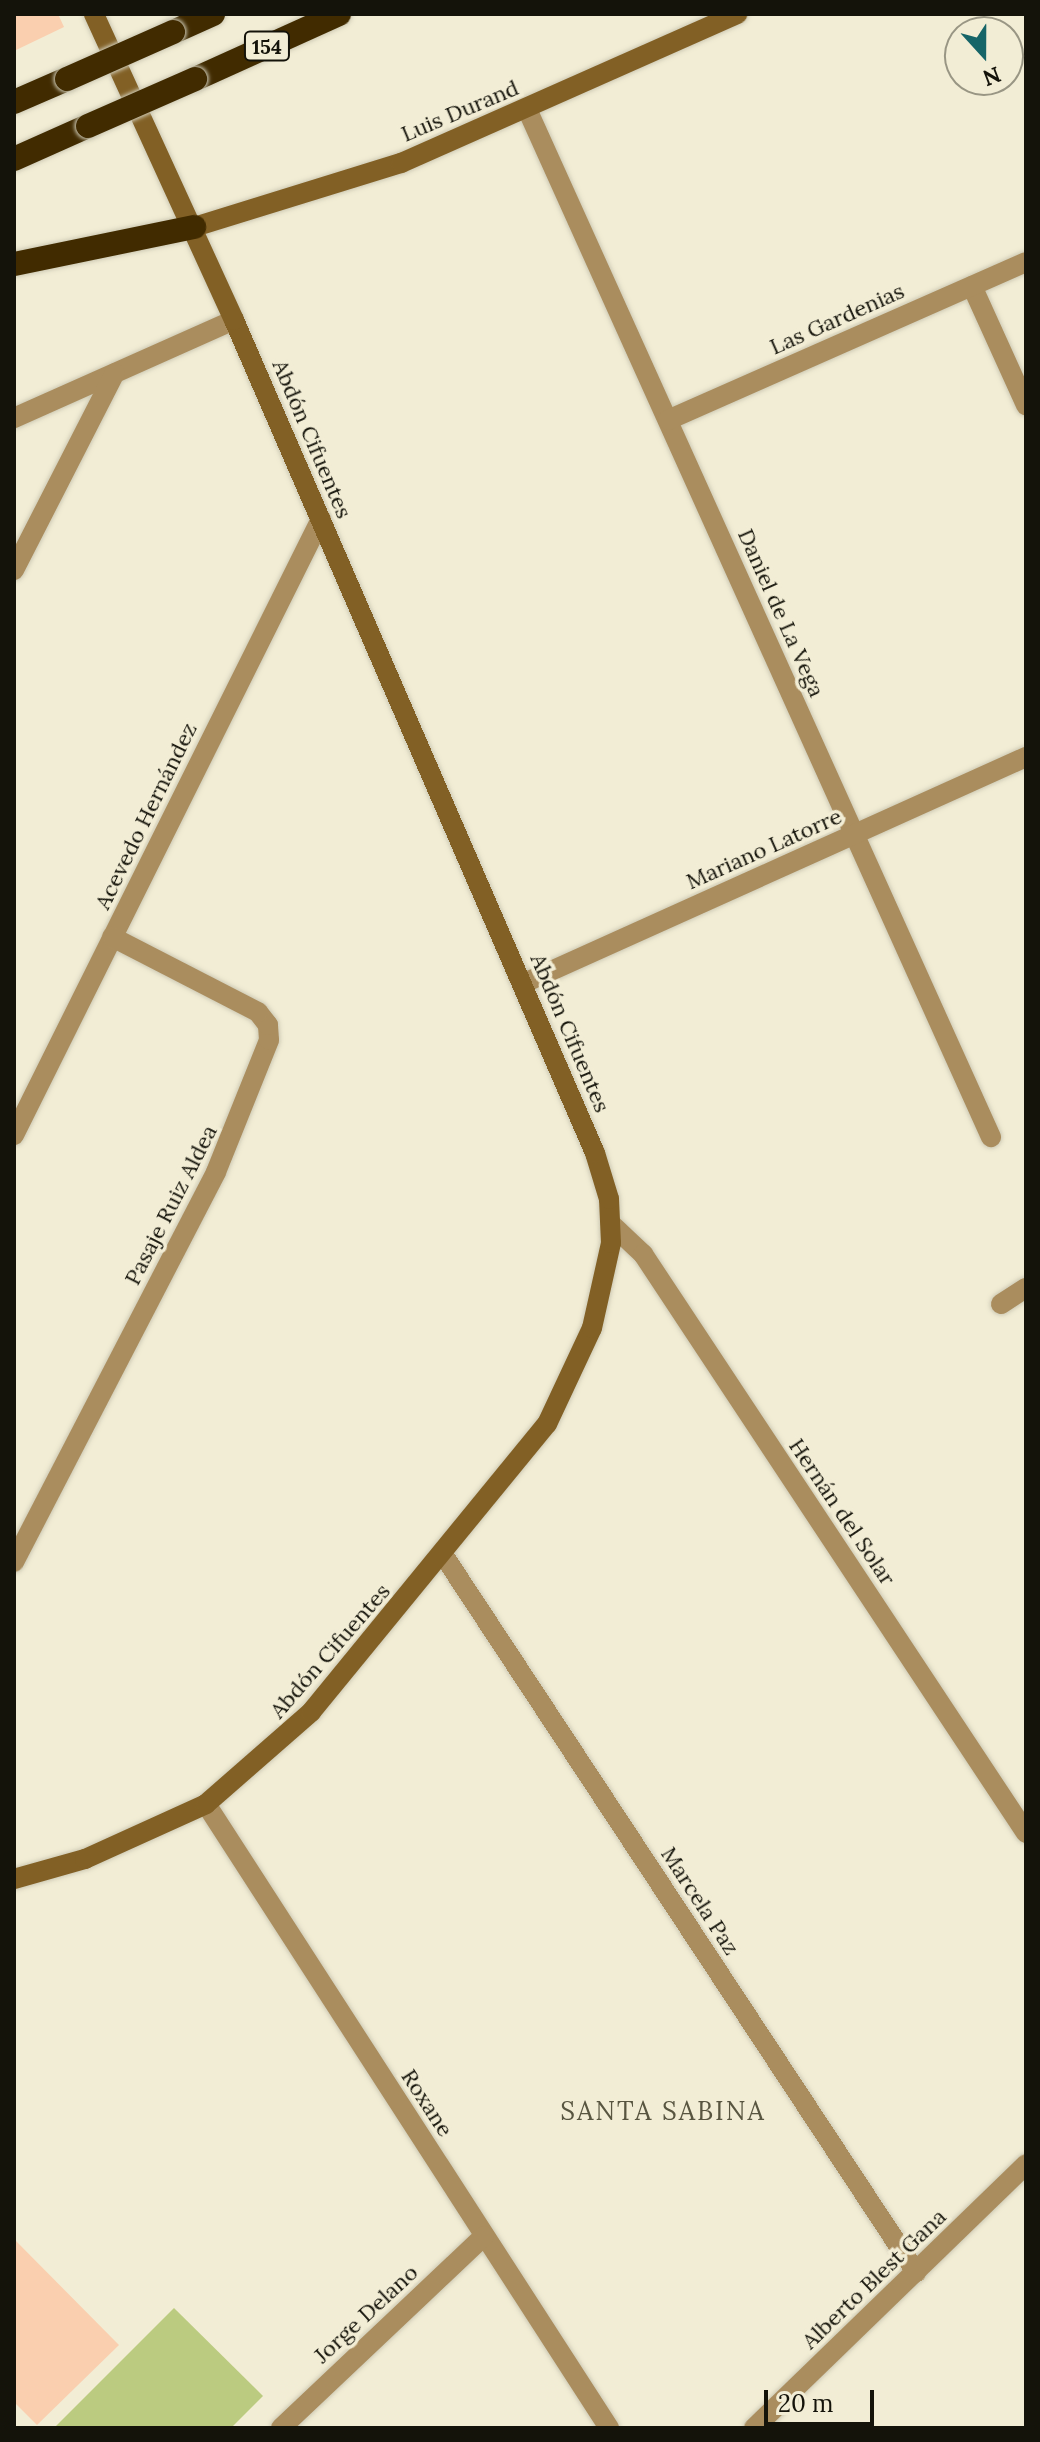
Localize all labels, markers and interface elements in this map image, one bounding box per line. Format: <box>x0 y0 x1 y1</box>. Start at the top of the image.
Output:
north arrow <box>944 16 1024 96</box>
road number: 154 <box>243 30 291 62</box>
text: N <box>979 60 1005 93</box>
street label: Luis Durand <box>397 74 523 148</box>
street label: Las Gardenias <box>766 278 908 360</box>
street label: Abdón Cifuentes <box>267 356 357 522</box>
street label: Daniel de La Vega <box>732 525 830 701</box>
street label: Acevedo Hernández <box>89 718 203 914</box>
street label: Mariano Latorre <box>682 803 846 895</box>
street label: Abdón Cifuentes <box>525 950 615 1116</box>
street label: Pasaje Ruiz Aldea <box>119 1121 223 1289</box>
street label: Hernán del Solar <box>783 1434 901 1590</box>
street label: Abdón Cifuentes <box>264 1578 396 1724</box>
street label: Marcela Paz <box>655 1842 745 1960</box>
street label: Roxane <box>396 2064 458 2142</box>
district label: SANTA SABINA <box>560 2095 766 2127</box>
street label: Alberto Blest Gana <box>796 2204 952 2354</box>
street label: Jorge Delano <box>309 2259 423 2369</box>
scale bar <box>768 2374 878 2424</box>
text: 20 m <box>778 2388 834 2419</box>

